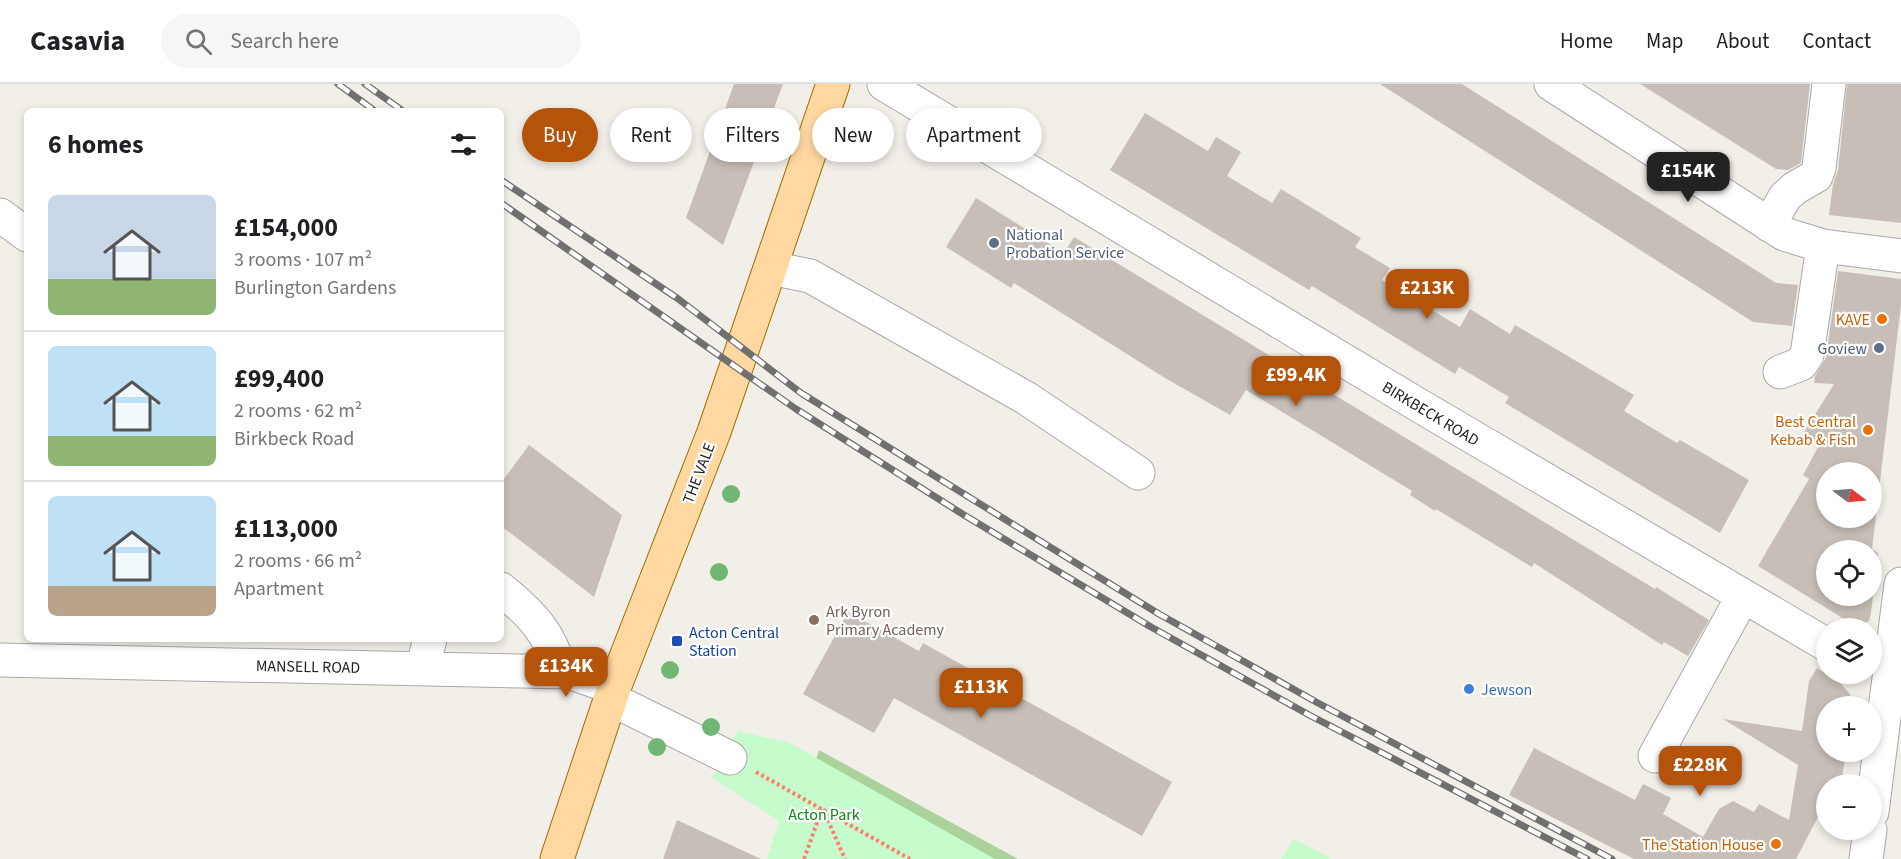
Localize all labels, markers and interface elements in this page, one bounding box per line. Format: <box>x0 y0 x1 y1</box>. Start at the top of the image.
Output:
search box <box>161 14 581 68</box>
text: Casavia <box>30 21 125 61</box>
icon: search <box>182 25 215 58</box>
text: Search here <box>230 25 339 57</box>
text: Home <box>1560 26 1613 56</box>
text: Map <box>1646 26 1684 56</box>
text: About <box>1717 26 1769 56</box>
text: Contact <box>1802 26 1871 56</box>
chip: Buy <box>522 108 598 162</box>
chip: Rent <box>610 108 692 162</box>
chip: Filters <box>704 108 800 162</box>
chip: New <box>812 108 894 162</box>
chip: Apartment <box>906 108 1042 162</box>
text: 6 homes <box>48 126 143 163</box>
icon: filters <box>447 128 480 161</box>
pin: £154K <box>1646 152 1730 203</box>
text: £154K <box>1661 157 1715 185</box>
text: £154,000 <box>234 209 338 246</box>
icon: home <box>96 219 168 291</box>
place label: National Probation Service <box>1006 224 1124 264</box>
marker: National Probation Service <box>987 236 1001 250</box>
text: 3 rooms · 107 m² <box>234 246 372 274</box>
pin: £213K <box>1385 269 1469 320</box>
text: Burlington Gardens <box>234 274 396 302</box>
text: £213K <box>1400 274 1454 302</box>
place label: KAVE <box>1836 309 1870 331</box>
marker: KAVE <box>1875 312 1889 326</box>
place label: Goview <box>1818 338 1867 360</box>
marker: Goview <box>1872 341 1886 355</box>
pin: £99.4K <box>1247 356 1345 407</box>
text: £99,400 <box>234 360 324 397</box>
text: £99.4K <box>1266 361 1326 389</box>
icon: home <box>96 370 168 442</box>
street label: BIRKBECK ROAD <box>1378 376 1483 452</box>
text: 2 rooms · 62 m² <box>234 397 362 425</box>
place label: Best Central Kebab & Fish <box>1770 411 1856 451</box>
marker: Best Central Kebab & Fish <box>1861 423 1875 437</box>
text: Birkbeck Road <box>234 425 354 453</box>
street label: THE VALE <box>677 440 721 507</box>
north arrow <box>1816 462 1882 528</box>
map controls <box>1816 462 1882 840</box>
text: £113,000 <box>234 510 338 547</box>
icon: home <box>96 520 168 592</box>
button: locate <box>1816 540 1882 606</box>
text: 2 rooms · 66 m² <box>234 547 362 575</box>
text: Apartment <box>234 575 324 603</box>
place label: Ark Byron Primary Academy <box>826 601 944 641</box>
marker: Ark Byron Primary Academy <box>807 613 821 627</box>
button: layers <box>1816 618 1882 684</box>
place label: Acton Central Station <box>689 622 779 662</box>
marker: Acton Central Station <box>670 634 684 648</box>
pin: £134K <box>524 647 608 698</box>
text: £134K <box>539 652 593 680</box>
street label: MANSELL ROAD <box>256 655 361 679</box>
pin: £113K <box>939 668 1023 719</box>
text: £113K <box>954 673 1008 701</box>
place label: Jewson <box>1481 679 1532 701</box>
marker: Jewson <box>1462 682 1476 696</box>
button: + <box>1816 696 1882 762</box>
pin: £228K <box>1658 746 1742 797</box>
text: £228K <box>1673 751 1727 779</box>
button: − <box>1816 774 1882 840</box>
park label: Acton Park <box>788 804 860 826</box>
place label: The Station House <box>1642 834 1764 856</box>
marker: The Station House <box>1769 837 1783 851</box>

